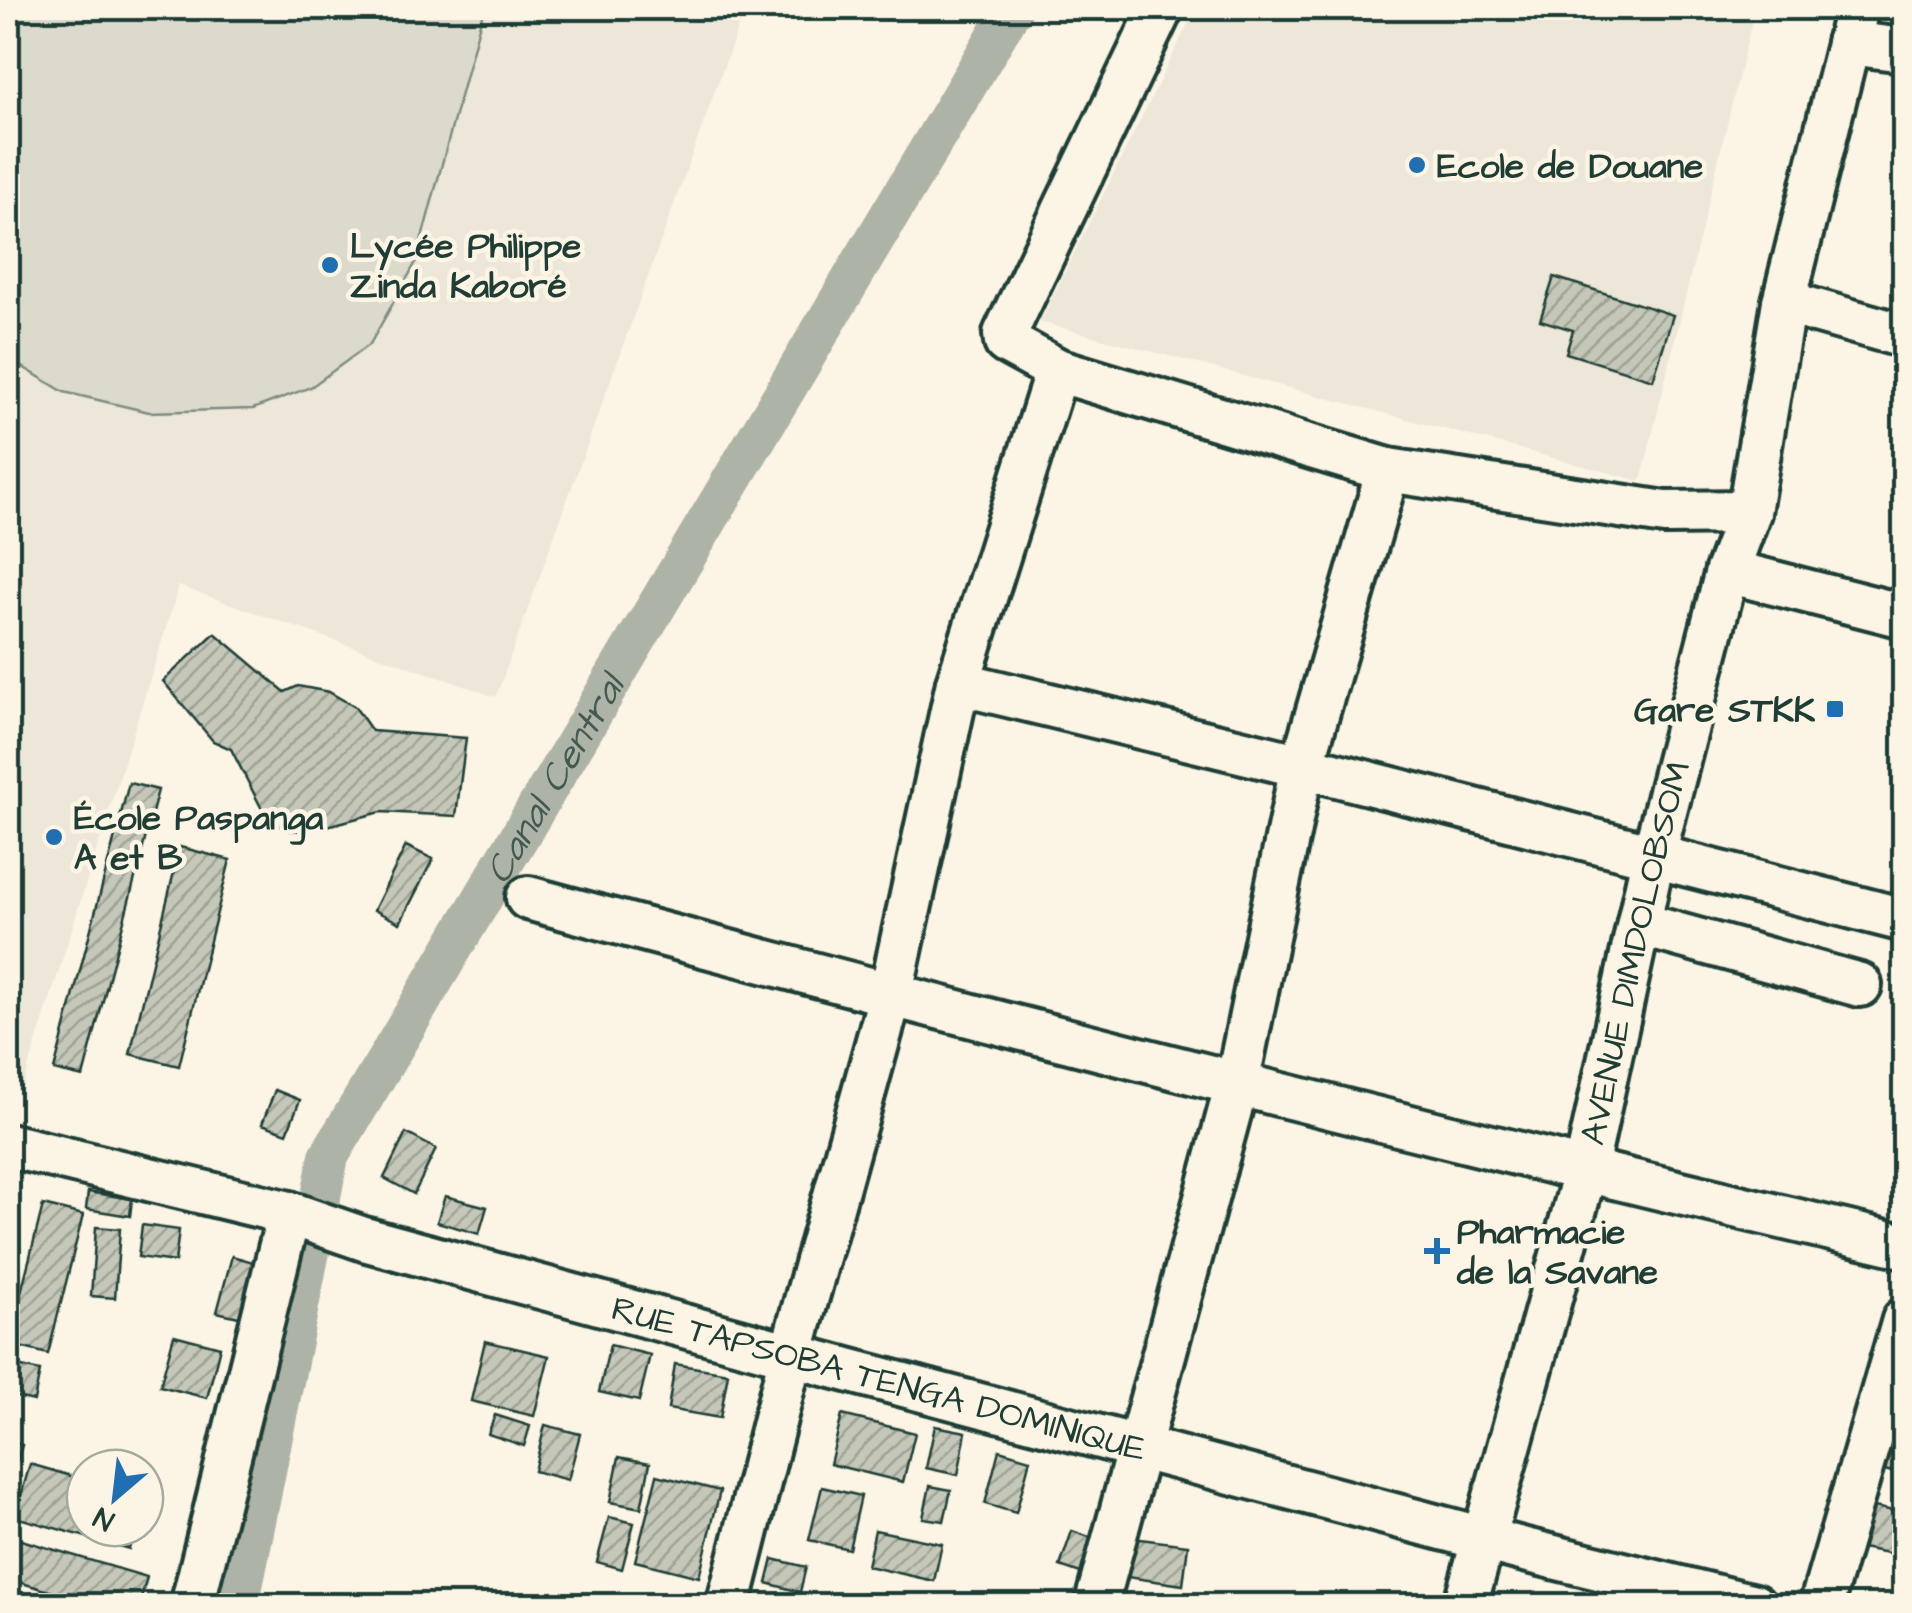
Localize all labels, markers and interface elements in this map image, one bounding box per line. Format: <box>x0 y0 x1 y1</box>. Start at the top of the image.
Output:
place label: Ecole de Douane <box>1437 142 1703 191</box>
marker: Ecole de Douane <box>1406 154 1428 176</box>
place label: Lycée Philippe Zinda Kaboré <box>350 222 581 311</box>
marker: Lycée Philippe Zinda Kaboré <box>319 254 341 276</box>
water label: Canal Central <box>473 663 640 894</box>
place label: Gare STKK <box>1634 686 1816 735</box>
marker: Gare STKK <box>1824 698 1846 720</box>
street label: AVENUE DIMDOLOBSOM <box>1569 756 1703 1149</box>
place label: École Paspanga A et B <box>74 794 324 883</box>
marker: École Paspanga A et B <box>43 826 65 848</box>
place label: Pharmacie de la Savane <box>1456 1208 1658 1297</box>
marker: Pharmacie de la Savane <box>1426 1240 1448 1262</box>
street label: RUE TAPSOBA TENGA DOMINIQUE <box>606 1284 1152 1474</box>
north arrow <box>65 1448 165 1548</box>
text: N <box>87 1497 121 1540</box>

